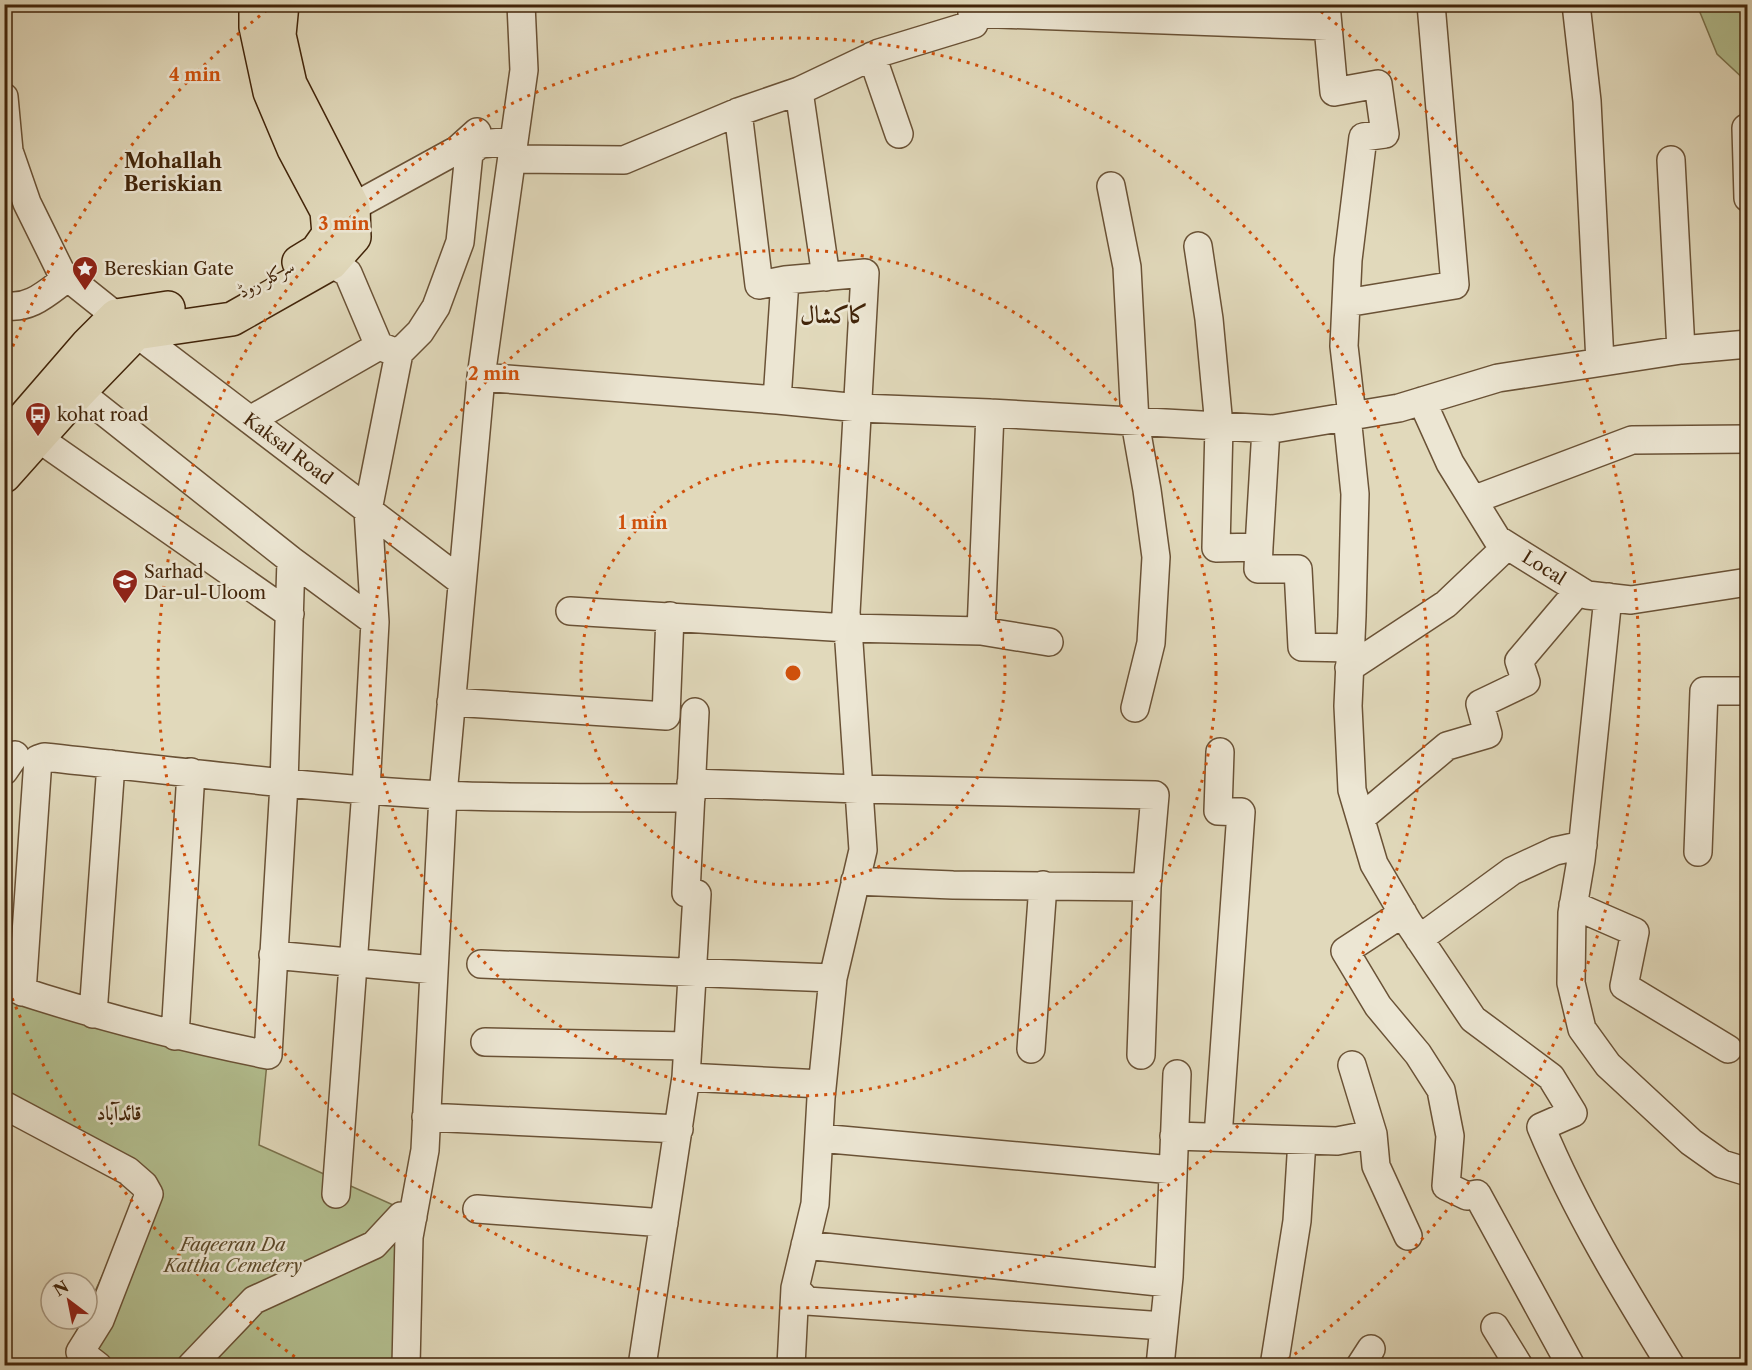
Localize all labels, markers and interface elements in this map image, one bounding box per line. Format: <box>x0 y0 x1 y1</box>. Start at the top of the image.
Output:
text: 4 min <box>169 64 222 86</box>
district label: Mohallah Beriskian <box>124 149 223 196</box>
text: 3 min <box>318 213 370 235</box>
place icon: Bereskian Gate <box>70 254 100 292</box>
street label: سرکلر روڈ <box>234 255 299 304</box>
place label: Bereskian Gate <box>104 258 234 280</box>
district label: کاکشال <box>800 300 868 329</box>
text: 2 min <box>468 363 521 385</box>
bus stop icon: kohat road <box>23 400 53 438</box>
place label: kohat road <box>57 404 149 426</box>
street label: Kaksal Road <box>239 408 337 490</box>
text: 1 min <box>618 512 668 534</box>
street label: Local <box>1518 546 1570 590</box>
place label: Sarhad Dar-ul-Uloom <box>144 561 266 604</box>
school or university icon: Sarhad Dar-ul-Uloom <box>110 567 140 605</box>
centre of rings <box>783 663 803 683</box>
district label: قائدآباد <box>96 1101 142 1125</box>
park label: Faqeeran Da Kattha Cemetery <box>162 1234 302 1277</box>
north arrow <box>39 1271 99 1331</box>
text: N <box>50 1276 72 1300</box>

